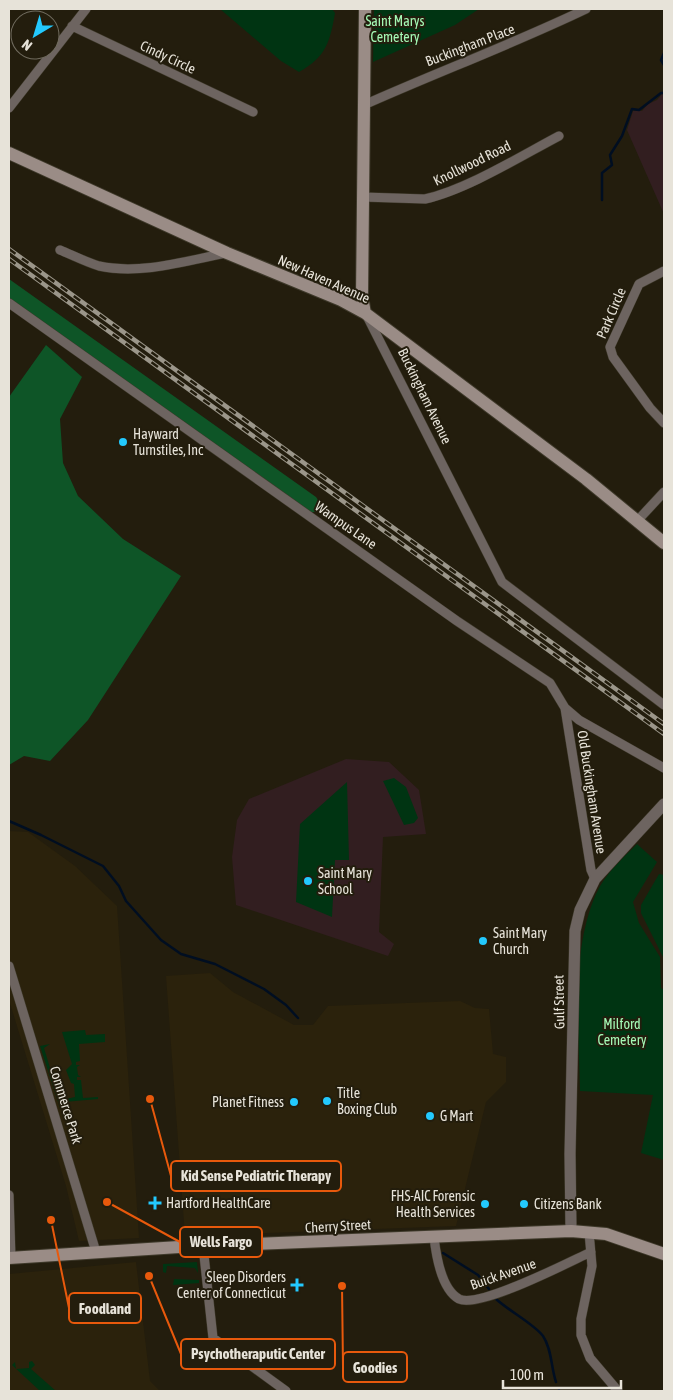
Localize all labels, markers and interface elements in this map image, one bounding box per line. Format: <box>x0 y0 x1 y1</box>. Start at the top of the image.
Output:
north arrow <box>10 10 60 60</box>
park label: Saint Marys Cemetery <box>365 13 425 45</box>
street label: Buckingham Place <box>423 21 517 69</box>
text: N <box>19 36 35 54</box>
street label: Cindy Circle <box>138 37 198 77</box>
street label: Knollwood Road <box>431 137 513 189</box>
street label: New Haven Avenue <box>276 252 372 306</box>
street label: Park Circle <box>593 285 629 341</box>
street label: Buckingham Avenue <box>395 346 455 446</box>
place label: Hayward Turnstiles, Inc <box>133 426 204 458</box>
marker: Hayward Turnstiles, Inc <box>117 436 129 448</box>
street label: Wampus Lane <box>312 498 380 552</box>
street label: Old Buckingham Avenue <box>574 729 610 855</box>
place label: Saint Mary School <box>318 865 372 897</box>
marker: Saint Mary School <box>302 875 314 887</box>
place label: Saint Mary Church <box>493 925 547 957</box>
marker: Saint Mary Church <box>477 935 489 947</box>
street label: Gulf Street <box>551 975 567 1029</box>
park label: Milford Cemetery <box>597 1016 647 1048</box>
street label: Commerce Park <box>47 1064 85 1146</box>
place label: Title Boxing Club <box>337 1085 397 1117</box>
place label: Planet Fitness <box>212 1094 284 1110</box>
marker: Title Boxing Club <box>321 1095 333 1107</box>
marker: Planet Fitness <box>288 1096 300 1108</box>
place label: G Mart <box>440 1108 473 1124</box>
marker: G Mart <box>424 1110 436 1122</box>
callout: Kid Sense Pediatric Therapy <box>171 1161 341 1191</box>
text: Kid Sense Pediatric Therapy <box>181 1167 332 1184</box>
place label: FHS-AIC Forensic Health Services <box>391 1188 476 1220</box>
place label: Hartford HealthCare <box>166 1195 271 1211</box>
marker: Hartford HealthCare <box>148 1196 162 1210</box>
place label: Citizens Bank <box>534 1196 602 1212</box>
marker: FHS-AIC Forensic Health Services <box>479 1198 491 1210</box>
marker: Citizens Bank <box>518 1198 530 1210</box>
street label: Cherry Street <box>305 1216 371 1236</box>
callout: Wells Fargo <box>180 1227 262 1257</box>
text: Wells Fargo <box>189 1233 252 1250</box>
street label: Buick Avenue <box>468 1255 538 1293</box>
place label: Sleep Disorders Center of Connecticut <box>177 1269 286 1301</box>
marker: Sleep Disorders Center of Connecticut <box>290 1278 304 1292</box>
callout: Foodland <box>69 1293 141 1323</box>
text: Foodland <box>79 1300 131 1317</box>
callout: Psychotheraputic Center <box>181 1339 335 1369</box>
text: Psychotheraputic Center <box>191 1345 326 1362</box>
callout: Goodies <box>343 1352 407 1382</box>
scale bar <box>503 1358 620 1390</box>
text: Goodies <box>353 1359 398 1376</box>
text: 100 m <box>510 1366 544 1383</box>

